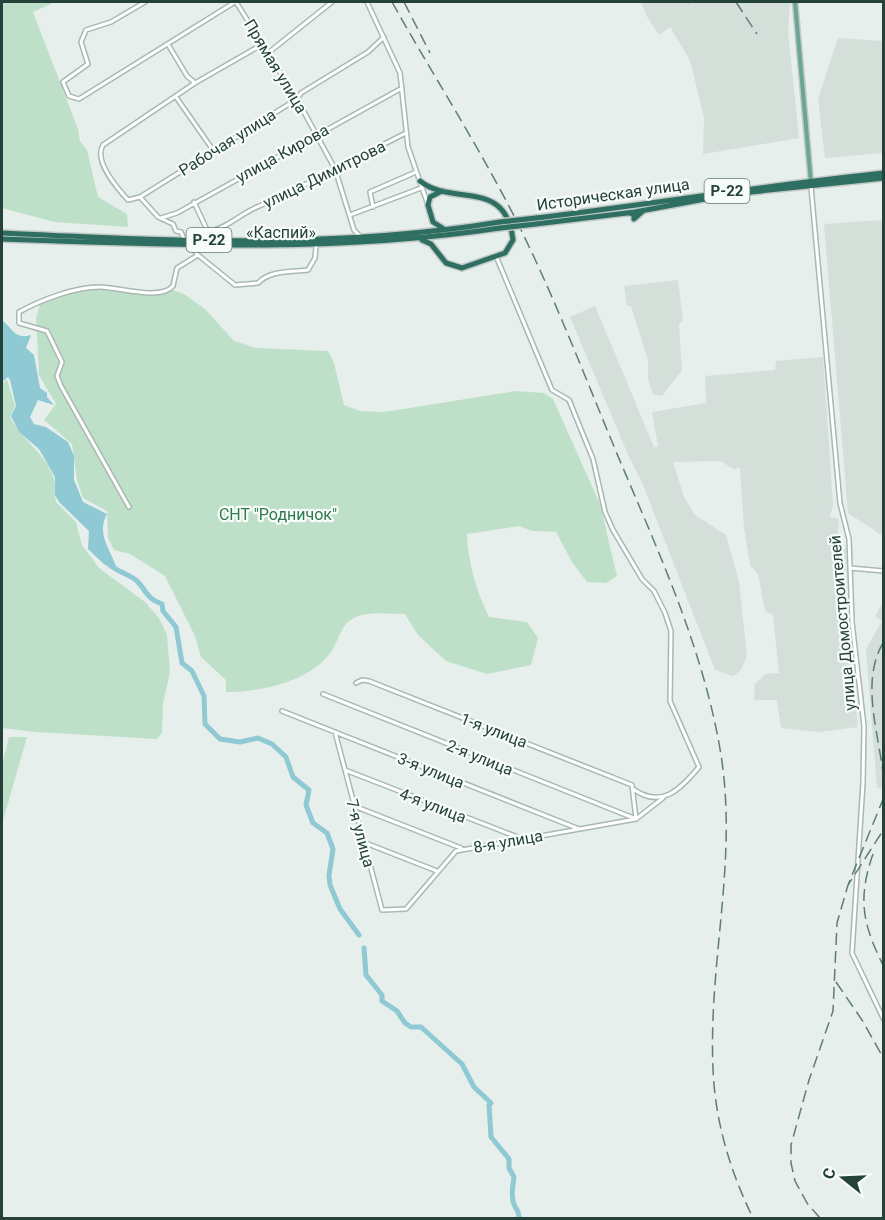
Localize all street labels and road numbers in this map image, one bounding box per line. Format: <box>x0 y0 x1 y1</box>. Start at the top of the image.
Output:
street label: Прямая улица <box>240 16 311 117</box>
street label: Рабочая улица <box>175 105 279 180</box>
street label: улица Кирова <box>233 120 332 187</box>
street label: улица Димитрова <box>260 137 389 212</box>
street label: Историческая улица <box>535 174 691 215</box>
road number: Р-22 <box>704 179 750 203</box>
street label: «Каспий» <box>246 223 316 242</box>
road number: Р-22 <box>186 228 232 252</box>
street label: улица Домостроителей <box>825 534 860 711</box>
street label: 1-я улица <box>458 709 530 752</box>
street label: 2-я улица <box>444 736 516 779</box>
street label: 3-я улица <box>395 749 467 792</box>
street label: 4-я улица <box>397 784 469 827</box>
street label: 7-я улица <box>342 797 379 869</box>
street label: 8-я улица <box>472 826 544 857</box>

